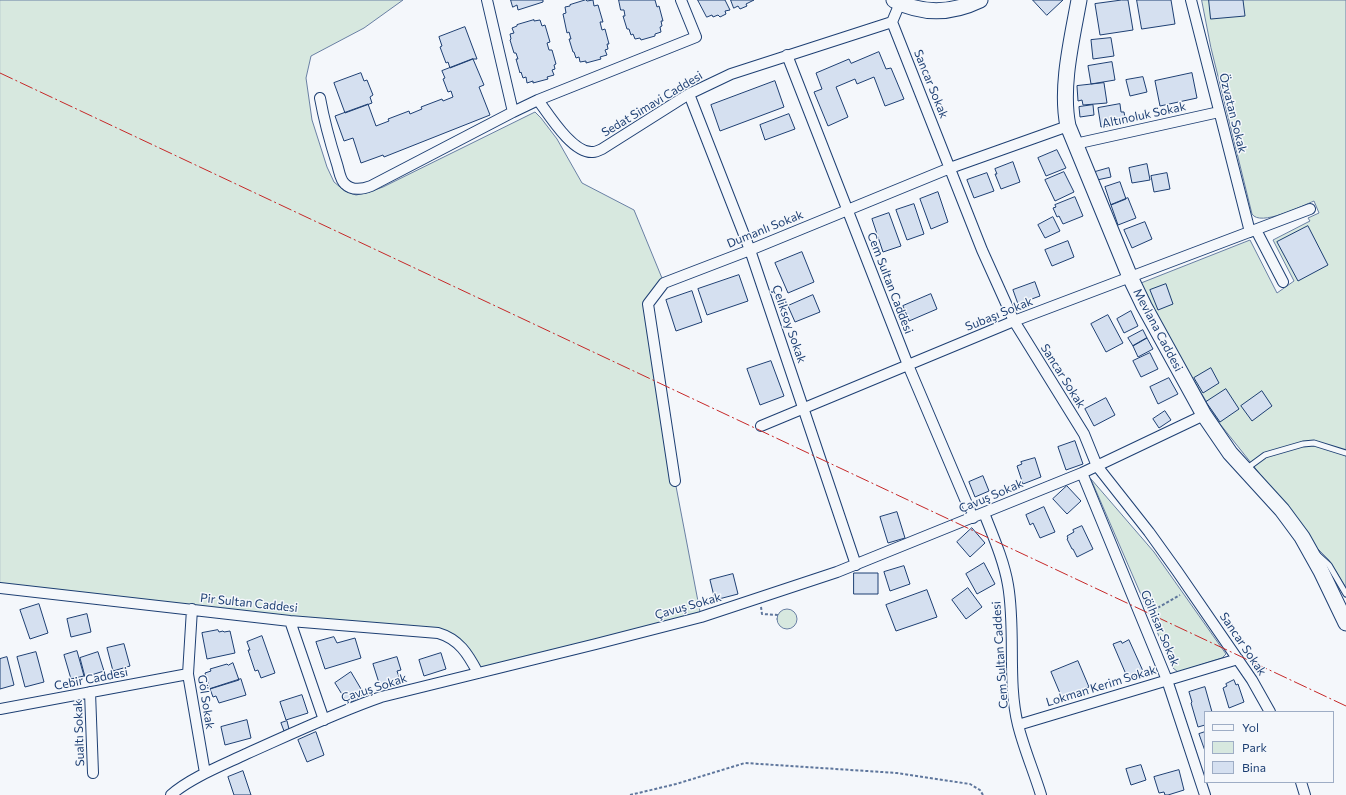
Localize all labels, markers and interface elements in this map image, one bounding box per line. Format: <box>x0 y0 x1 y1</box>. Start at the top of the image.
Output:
street label: Sancar Sokak <box>911 47 951 121</box>
street label: Sedat Simavi Caddesi <box>599 68 705 140</box>
street label: Özvatan Sokak <box>1216 72 1250 154</box>
street label: Altınoluk Sokak <box>1101 99 1187 131</box>
street label: Dumanlı Sokak <box>725 207 805 251</box>
street label: Cem Sultan Caddesi <box>864 230 916 336</box>
street label: Çeliksoy Sokak <box>769 283 809 365</box>
street label: Mevlana Caddesi <box>1130 286 1186 374</box>
street label: Subaşı Sokak <box>963 294 1035 334</box>
street label: Sancar Sokak <box>1038 341 1088 411</box>
street label: Çavuş Sokak <box>957 476 1025 516</box>
street label: Gölhisar Sokak <box>1137 588 1183 668</box>
street label: Çavuş Sokak <box>653 590 723 622</box>
street label: Pir Sultan Caddesi <box>199 591 299 615</box>
street label: Cem Sultan Caddesi <box>989 601 1011 709</box>
street label: Sancar Sokak <box>1217 610 1269 678</box>
street label: Lokman Kerim Sokak <box>1044 662 1158 710</box>
street label: Cebir Caddesi <box>53 665 129 693</box>
street label: Çavuş Sokak <box>339 671 409 705</box>
street label: Göl Sokak <box>195 674 217 730</box>
street label: Sualtı Sokak <box>71 699 87 767</box>
legend <box>1204 711 1334 783</box>
text: Yol <box>1242 720 1259 734</box>
text: Park <box>1242 740 1267 754</box>
text: Bina <box>1242 760 1266 774</box>

